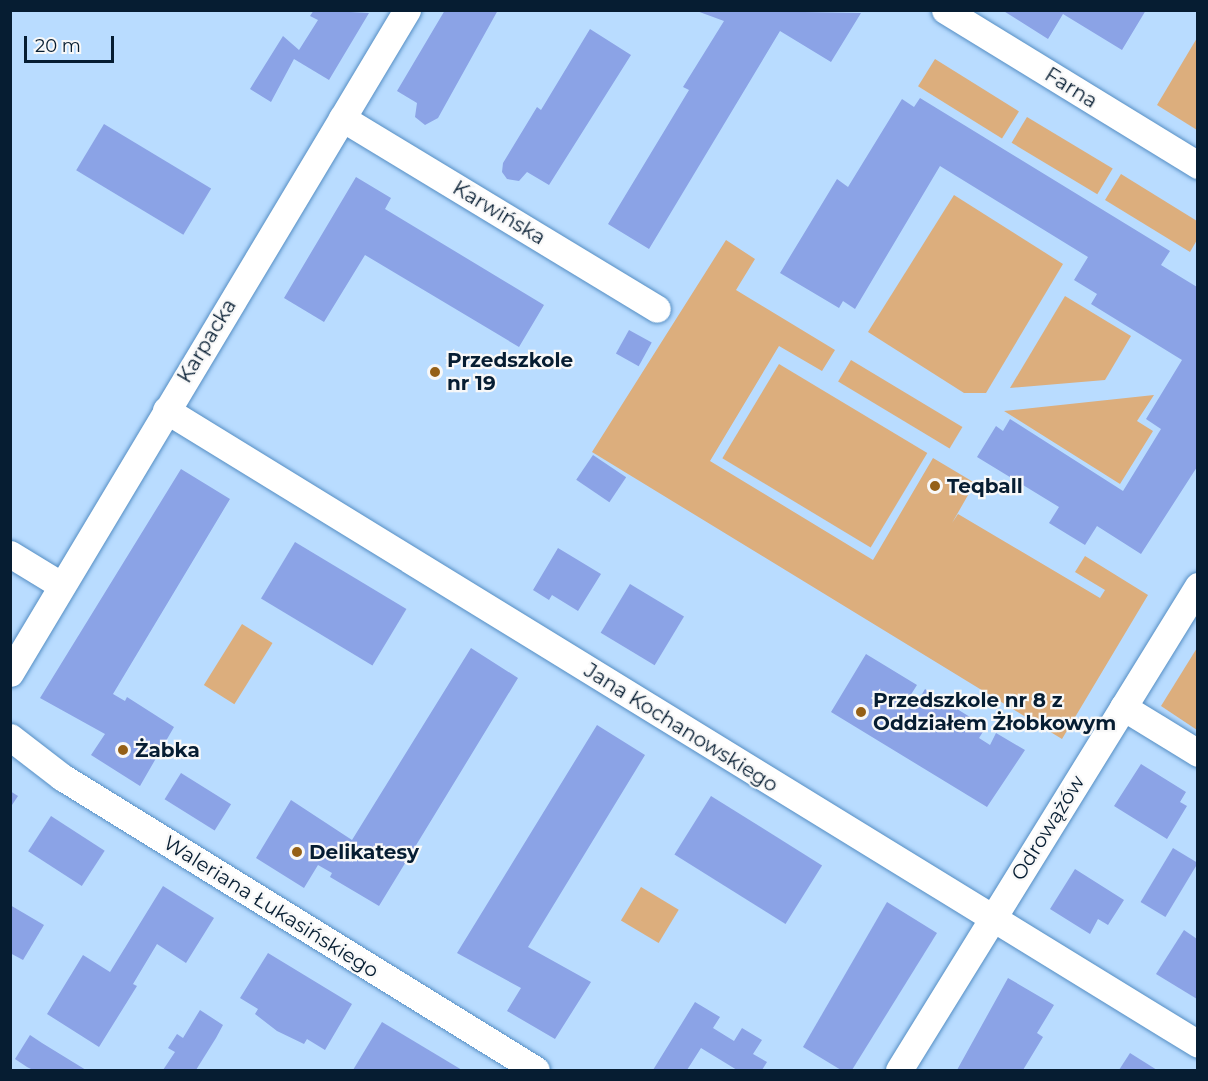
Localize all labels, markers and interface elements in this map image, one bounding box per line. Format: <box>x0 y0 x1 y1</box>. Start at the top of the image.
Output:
scale bar <box>27 24 117 62</box>
text: 20 m <box>35 35 81 57</box>
street label: Farna <box>1040 63 1102 113</box>
street label: Karwińska <box>448 176 550 250</box>
street label: Karpacka <box>173 295 241 387</box>
place label: Przedszkole nr 19 <box>447 348 573 395</box>
marker: Przedszkole nr 19 <box>428 365 442 379</box>
place label: Teqball <box>947 474 1023 498</box>
marker: Teqball <box>928 479 942 493</box>
street label: Jana Kochanowskiego <box>580 659 782 797</box>
place label: Przedszkole nr 8 z Oddziałem Żłobkowym <box>873 688 1116 735</box>
marker: Przedszkole nr 8 z Oddziałem Żłobkowym <box>854 705 868 719</box>
place label: Żabka <box>135 738 200 762</box>
marker: Żabka <box>116 743 130 757</box>
street label: Odrowążów <box>1006 771 1090 885</box>
street label: Waleriana Łukasińskiego <box>159 831 383 983</box>
place label: Delikatesy <box>309 840 419 864</box>
marker: Delikatesy <box>290 845 304 859</box>

